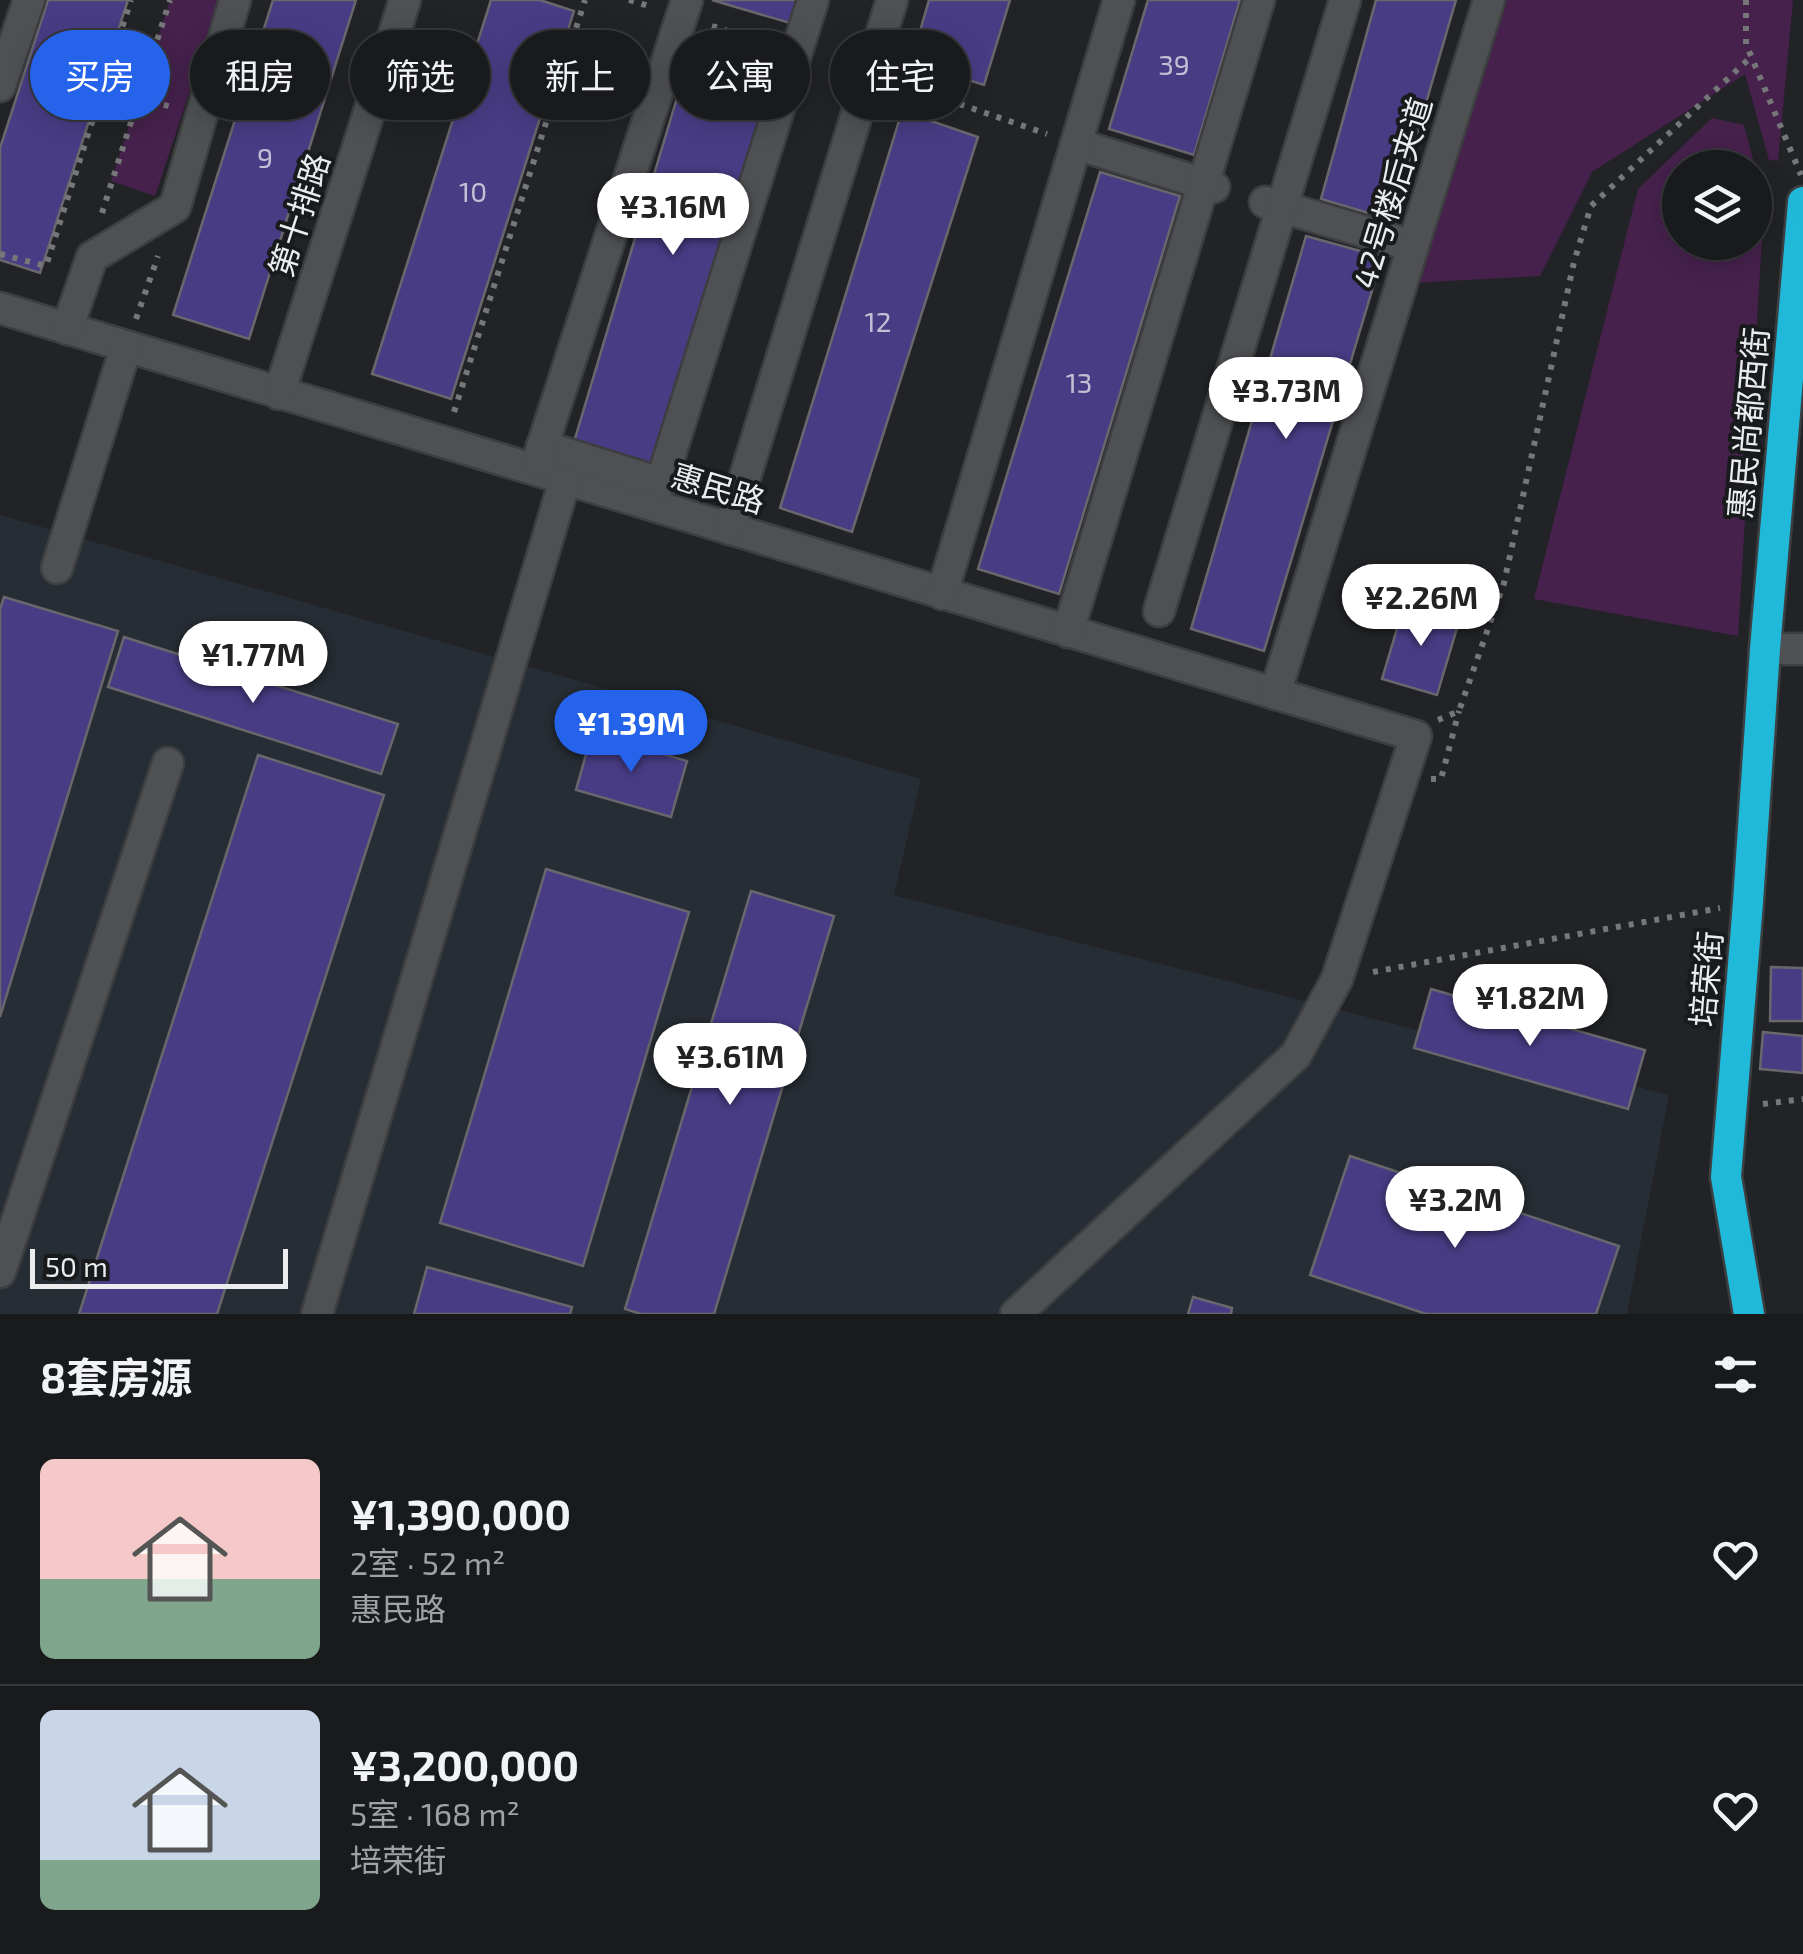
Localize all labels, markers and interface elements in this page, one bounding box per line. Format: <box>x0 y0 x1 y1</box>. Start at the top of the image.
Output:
chip: 买房 <box>30 30 170 120</box>
chip: 租房 <box>190 30 330 120</box>
chip: 筛选 <box>350 30 490 120</box>
chip: 新上 <box>510 30 650 120</box>
chip: 公寓 <box>670 30 810 120</box>
chip: 住宅 <box>830 30 970 120</box>
house number: 39 <box>1158 47 1190 81</box>
street label: 42号楼后夹道 <box>1344 92 1438 292</box>
house number: 9 <box>257 140 273 174</box>
street label: 第十排路 <box>260 148 336 281</box>
map controls <box>1662 150 1772 260</box>
button: layers <box>1662 150 1772 260</box>
pin: ¥3.16M <box>592 173 754 258</box>
house number: 10 <box>459 174 487 208</box>
text: ¥3.16M <box>619 186 727 224</box>
house number: 12 <box>865 304 891 338</box>
street label: 惠民尚都西街 <box>1720 326 1774 520</box>
pin: ¥3.73M <box>1205 357 1367 442</box>
house number: 13 <box>1066 365 1092 399</box>
text: ¥3.73M <box>1231 370 1341 408</box>
street label: 惠民路 <box>667 455 770 519</box>
pin: ¥2.26M <box>1340 564 1502 649</box>
text: ¥2.26M <box>1364 577 1478 615</box>
pin: ¥1.77M <box>172 621 334 706</box>
text: ¥1.77M <box>201 634 305 672</box>
pin: ¥1.39M <box>550 690 712 775</box>
text: ¥1.39M <box>576 703 686 741</box>
street label: 培荣街 <box>1682 929 1728 1028</box>
pin: ¥1.82M <box>1449 964 1611 1049</box>
text: ¥1.82M <box>1475 977 1585 1015</box>
pin: ¥3.61M <box>649 1023 811 1108</box>
text: ¥3.61M <box>675 1036 785 1074</box>
pin: ¥3.2M <box>1385 1166 1525 1251</box>
text: ¥3.2M <box>1407 1179 1503 1217</box>
scale bar <box>30 1244 288 1288</box>
text: 50 m <box>45 1249 108 1283</box>
icon: filters <box>1708 1347 1763 1402</box>
text: 8套房源 <box>40 1351 192 1401</box>
text: ¥1,390,000 <box>350 1488 571 1538</box>
icon: home <box>120 1499 240 1619</box>
icon: heart <box>1708 1532 1763 1587</box>
text: 2室 · 52 m² <box>350 1543 505 1581</box>
text: 惠民路 <box>350 1589 446 1627</box>
text: ¥3,200,000 <box>350 1739 579 1789</box>
icon: home <box>120 1750 240 1870</box>
icon: heart <box>1708 1783 1763 1838</box>
text: 5室 · 168 m² <box>350 1794 520 1832</box>
text: 培荣街 <box>350 1840 446 1878</box>

